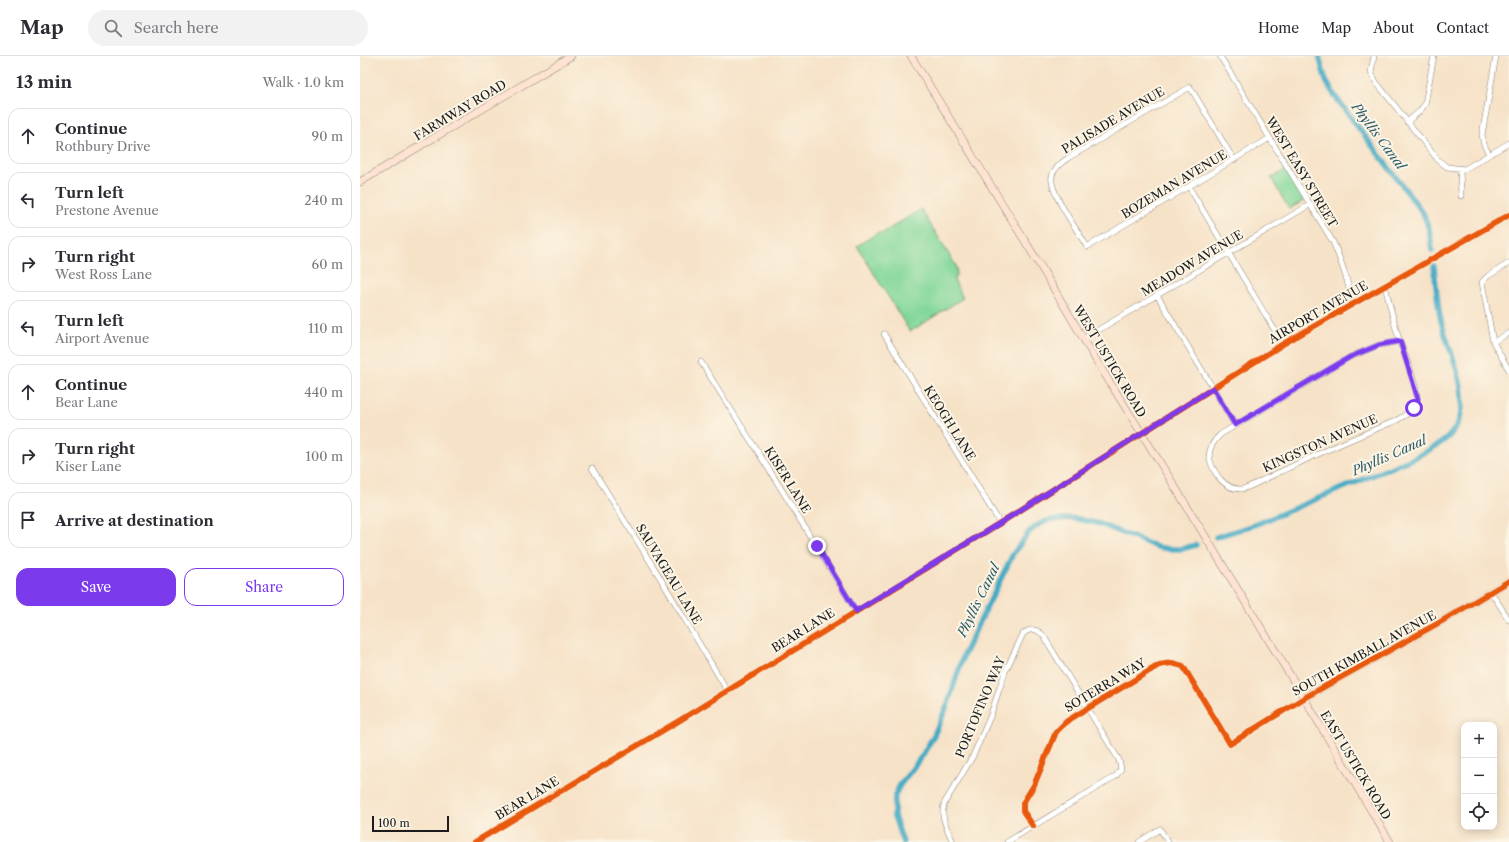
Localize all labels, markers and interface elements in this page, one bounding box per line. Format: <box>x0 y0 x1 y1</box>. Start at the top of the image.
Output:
search box <box>88 10 368 46</box>
text: Map <box>20 16 64 39</box>
icon: search <box>102 17 124 39</box>
text: Search here <box>134 18 219 37</box>
text: Home <box>1258 19 1299 37</box>
text: Map <box>1321 19 1351 37</box>
text: About <box>1373 19 1414 37</box>
text: Contact <box>1436 19 1489 37</box>
text: 13 min <box>16 72 72 92</box>
text: Walk · 1.0 km <box>262 74 344 90</box>
street label: FARMWAY ROAD <box>411 76 509 144</box>
street label: PALISADE AVENUE <box>1059 83 1167 157</box>
water label: Phyllis Canal <box>1348 98 1411 174</box>
street label: WEST EASY STREET <box>1262 113 1341 230</box>
text: Continue <box>55 119 127 138</box>
icon: ahead <box>17 125 39 147</box>
text: 90 m <box>312 128 343 144</box>
text: Rothbury Drive <box>55 138 151 154</box>
street label: BOZEMAN AVENUE <box>1118 147 1230 221</box>
text: Turn left <box>55 183 124 202</box>
icon: left <box>17 189 39 211</box>
text: 240 m <box>304 192 343 208</box>
text: Prestone Avenue <box>55 202 159 218</box>
street label: MEADOW AVENUE <box>1138 227 1246 299</box>
text: Turn right <box>55 247 135 266</box>
icon: right <box>17 253 39 275</box>
text: 60 m <box>312 256 343 272</box>
text: West Ross Lane <box>55 266 152 282</box>
street label: AIRPORT AVENUE <box>1265 277 1370 347</box>
street label: WEST USTICK ROAD <box>1070 301 1150 420</box>
text: Turn left <box>55 311 124 330</box>
icon: left <box>17 317 39 339</box>
text: 110 m <box>308 320 343 336</box>
text: Airport Avenue <box>55 330 149 346</box>
text: Continue <box>55 375 127 394</box>
icon: ahead <box>17 381 39 403</box>
street label: KEOGH LANE <box>921 383 979 463</box>
text: 440 m <box>304 384 343 400</box>
text: Bear Lane <box>55 394 118 410</box>
route start <box>1405 399 1423 417</box>
street label: KINGSTON AVENUE <box>1260 411 1380 475</box>
water label: Phyllis Canal <box>1348 431 1430 479</box>
text: Turn right <box>55 439 135 458</box>
street label: KISER LANE <box>762 444 814 516</box>
icon: right <box>17 445 39 467</box>
text: 100 m <box>305 448 343 464</box>
text: Kiser Lane <box>55 458 122 474</box>
icon: arrive <box>17 509 39 531</box>
text: Arrive at destination <box>55 511 214 530</box>
street label: SAUVAGEAU LANE <box>633 521 705 627</box>
route end <box>808 537 826 555</box>
water label: Phyllis Canal <box>953 559 1004 640</box>
button: Save <box>16 568 176 606</box>
button: Share <box>184 568 344 606</box>
street label: BEAR LANE <box>769 605 837 655</box>
street label: SOUTH KIMBALL AVENUE <box>1289 607 1439 699</box>
street label: PORTOFINO WAY <box>952 654 1008 760</box>
street label: SOTERRA WAY <box>1062 655 1149 715</box>
street label: EAST USTICK ROAD <box>1318 708 1395 822</box>
map controls <box>1461 722 1497 830</box>
button: + <box>1461 722 1497 758</box>
button: − <box>1461 758 1497 794</box>
street label: BEAR LANE <box>492 773 562 823</box>
button: locate <box>1461 794 1497 830</box>
scale bar <box>372 814 449 833</box>
text: 100 m <box>378 816 410 830</box>

